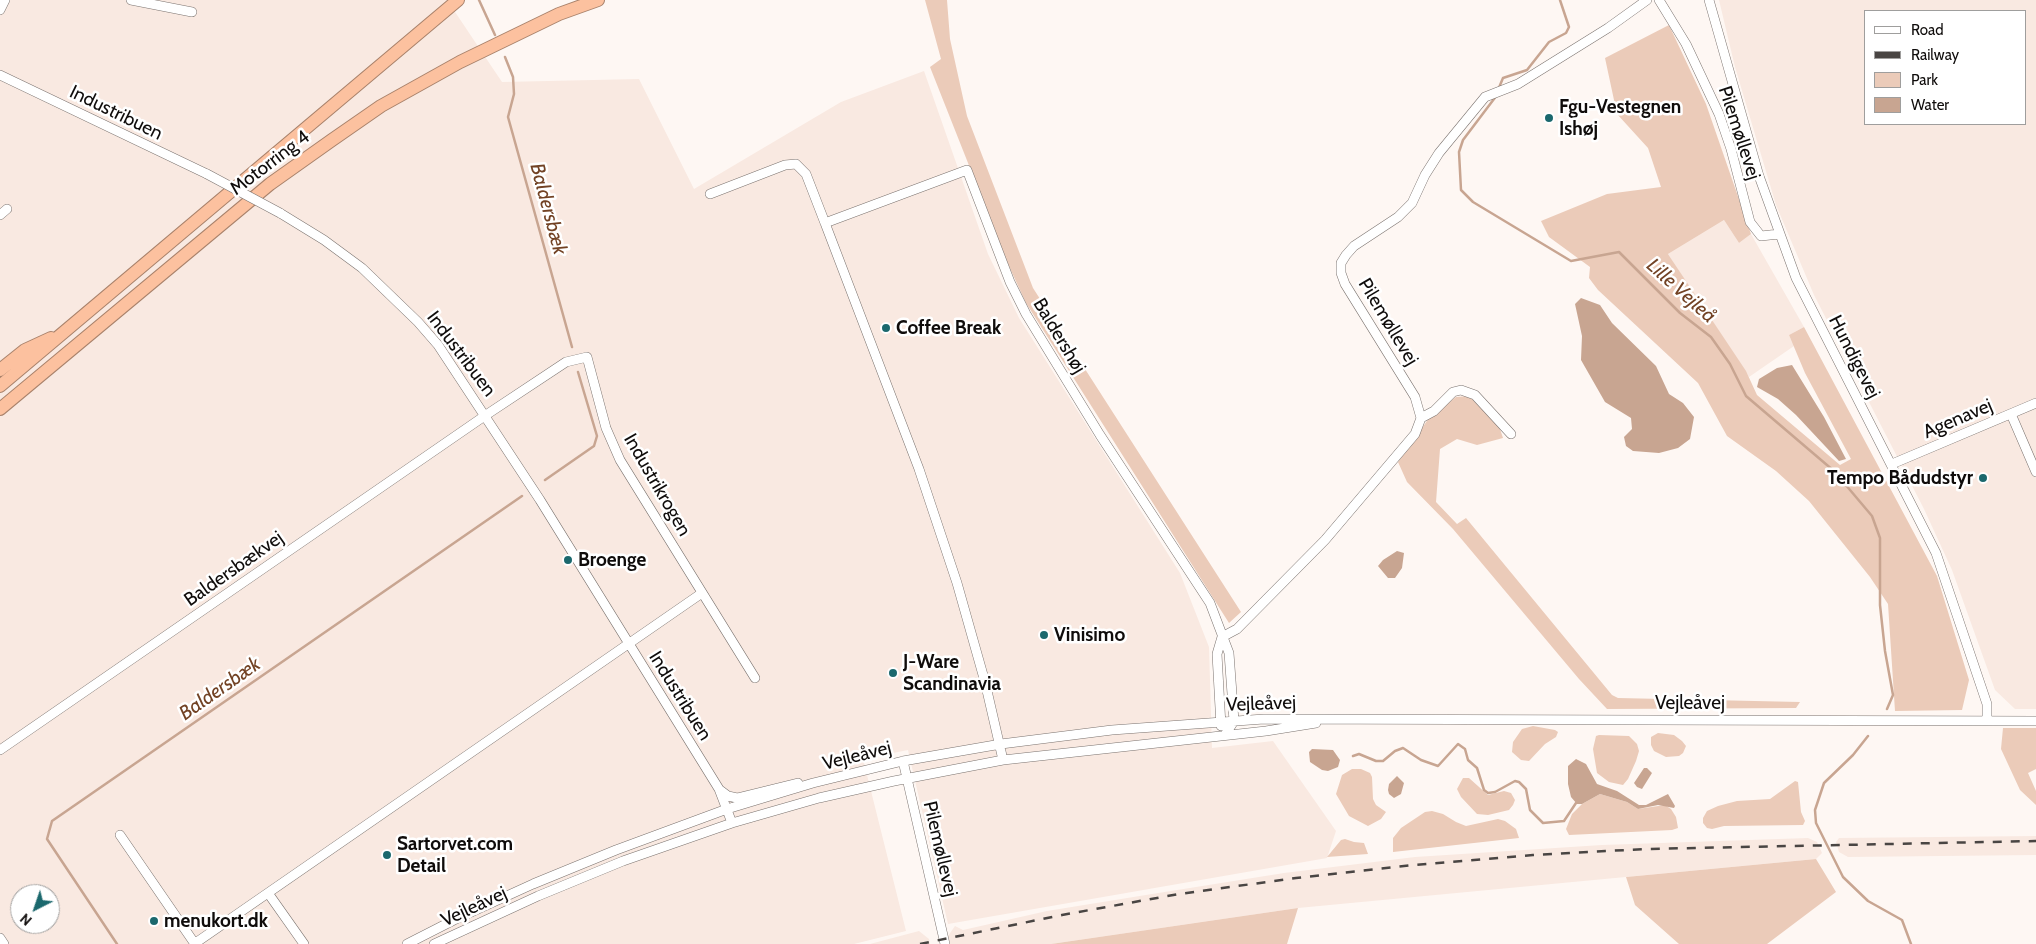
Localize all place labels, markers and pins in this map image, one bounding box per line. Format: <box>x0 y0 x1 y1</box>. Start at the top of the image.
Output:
place label: Fgu-Vestegnen Ishøj <box>1559 96 1681 140</box>
marker: Fgu-Vestegnen Ishøj <box>1543 112 1555 124</box>
place label: Coffee Break <box>896 317 1001 339</box>
marker: Coffee Break <box>880 322 892 334</box>
place label: Tempo Bådudstyr <box>1827 467 1973 489</box>
marker: Tempo Bådudstyr <box>1977 472 1989 484</box>
place label: Broenge <box>578 549 646 571</box>
marker: Broenge <box>562 554 574 566</box>
place label: Vinisimo <box>1054 624 1125 646</box>
marker: Vinisimo <box>1038 629 1050 641</box>
place label: J-Ware Scandinavia <box>903 651 1001 695</box>
marker: J-Ware Scandinavia <box>887 667 899 679</box>
place label: Sartorvet.com Detail <box>397 833 513 877</box>
marker: Sartorvet.com Detail <box>381 849 393 861</box>
place label: menukort.dk <box>164 910 268 932</box>
marker: menukort.dk <box>148 915 160 927</box>

